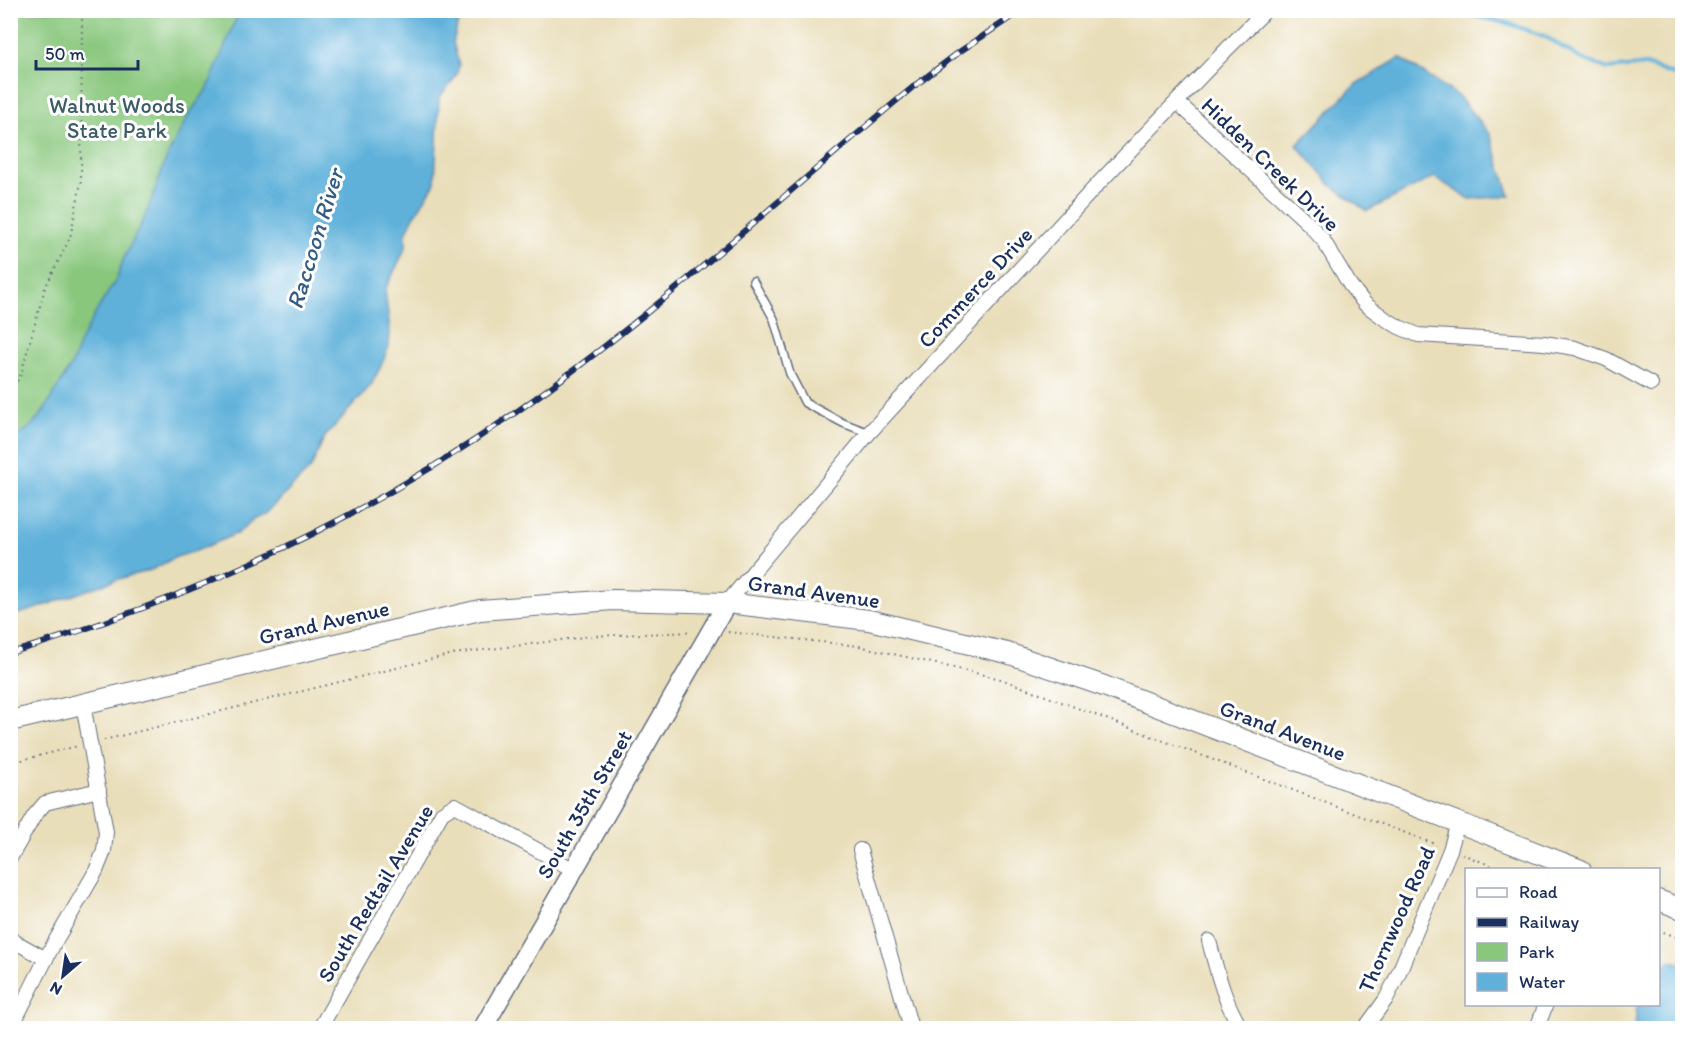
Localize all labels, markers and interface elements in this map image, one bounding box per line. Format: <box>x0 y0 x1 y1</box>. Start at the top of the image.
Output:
scale bar <box>36 33 138 71</box>
text: 50 m <box>45 43 85 65</box>
park label: Walnut Woods State Park <box>49 92 185 144</box>
street label: Hidden Creek Drive <box>1196 92 1345 237</box>
water label: Raccoon River <box>279 163 350 312</box>
street label: Commerce Drive <box>912 221 1038 354</box>
street label: Grand Avenue <box>746 569 882 614</box>
street label: Grand Avenue <box>256 594 392 651</box>
street label: Grand Avenue <box>1216 694 1350 767</box>
street label: South 35th Street <box>531 725 638 883</box>
street label: South Redtail Avenue <box>312 799 439 987</box>
street label: Thornwood Road <box>1352 842 1441 997</box>
legend <box>1465 868 1660 1006</box>
text: Road <box>1519 881 1558 903</box>
text: Railway <box>1519 911 1580 933</box>
text: Park <box>1519 941 1554 963</box>
north arrow <box>33 946 93 1006</box>
text: Water <box>1519 971 1565 993</box>
text: N <box>47 978 65 1000</box>

